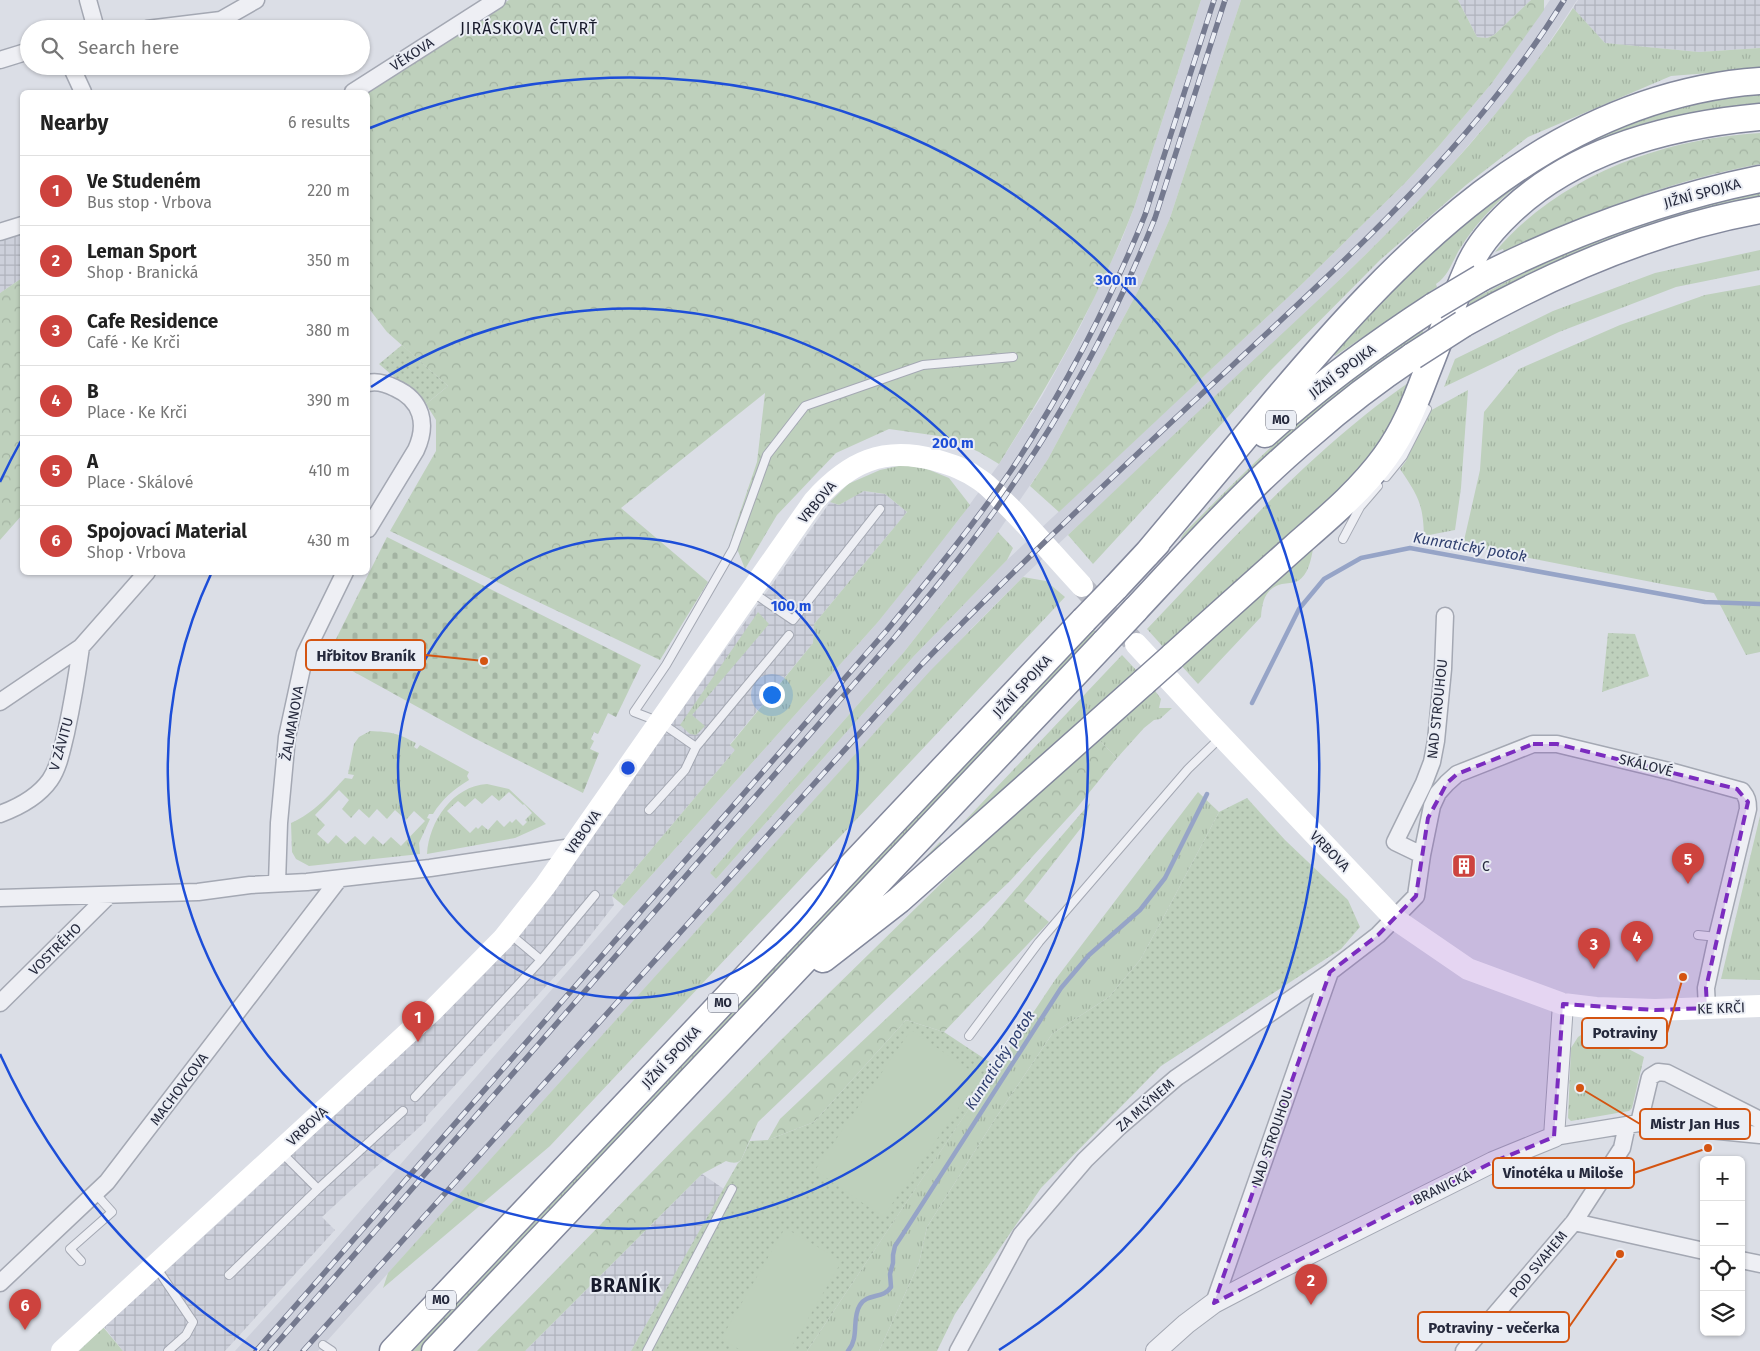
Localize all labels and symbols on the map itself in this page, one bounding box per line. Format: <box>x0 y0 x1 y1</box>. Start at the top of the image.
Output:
district label: JIRÁSKOVA ČTVRŤ <box>460 18 598 38</box>
street label: VĚKOVA <box>387 33 437 75</box>
street label: JIŽNÍ SPOJKA <box>1662 174 1742 212</box>
text: 300 m <box>1094 271 1137 289</box>
street label: JIŽNÍ SPOJKA <box>1305 340 1379 402</box>
road number: MO <box>1266 410 1296 430</box>
text: 200 m <box>932 434 974 452</box>
street label: VRBOVA <box>795 478 840 527</box>
water label: Kunratický potok <box>1412 528 1528 566</box>
text: 100 m <box>771 597 811 615</box>
callout: Hřbitov Braník <box>306 640 425 670</box>
text: Hřbitov Braník <box>316 647 416 665</box>
street label: JIŽNÍ SPOJKA <box>988 651 1056 721</box>
street label: NAD STROUHOU <box>1424 658 1451 760</box>
your location <box>759 682 785 708</box>
street label: ŽALMANOVA <box>277 684 307 762</box>
street label: V ZÁVITU <box>45 715 77 773</box>
street label: SKÁLOVÉ <box>1617 750 1675 780</box>
centre of rings <box>619 759 637 777</box>
street label: VRBOVA <box>562 807 605 858</box>
street label: VRBOVA <box>1306 827 1353 875</box>
pin: 5 <box>1672 843 1704 884</box>
building icon: C <box>1451 853 1477 879</box>
place label: C <box>1482 858 1490 875</box>
street label: VOSTRÉHO <box>25 919 85 979</box>
pin: 4 <box>1621 921 1653 962</box>
pin: 3 <box>1578 928 1610 969</box>
road number: MO <box>708 994 738 1012</box>
street label: KE KRČI <box>1697 998 1745 1018</box>
pin: 1 <box>402 1001 434 1042</box>
water label: Kunratický potok <box>961 1007 1039 1113</box>
callout: Potraviny <box>1582 1018 1667 1048</box>
street label: JIŽNÍ SPOJKA <box>637 1022 705 1092</box>
text: Potraviny <box>1593 1024 1658 1042</box>
street label: MACHOVCOVA <box>147 1050 212 1129</box>
street label: ZA MLÝNEM <box>1112 1075 1178 1135</box>
street label: NAD STROUHOU <box>1248 1088 1297 1189</box>
street label: VRBOVA <box>283 1103 331 1150</box>
callout: Mistr Jan Hus <box>1640 1109 1750 1139</box>
text: Mistr Jan Hus <box>1650 1115 1740 1133</box>
callout: Vinotéka u Miloše <box>1493 1158 1634 1188</box>
text: Vinotéka u Miloše <box>1502 1164 1623 1182</box>
street label: BRANICKÁ <box>1410 1165 1474 1209</box>
street label: POD SVAHEM <box>1506 1228 1571 1301</box>
pin: 2 <box>1295 1264 1327 1305</box>
district label: BRANÍK <box>591 1272 661 1297</box>
pin: 6 <box>9 1289 41 1330</box>
road number: MO <box>426 1290 456 1310</box>
callout: Potraviny - večerka <box>1418 1312 1569 1342</box>
text: Potraviny - večerka <box>1428 1319 1560 1337</box>

